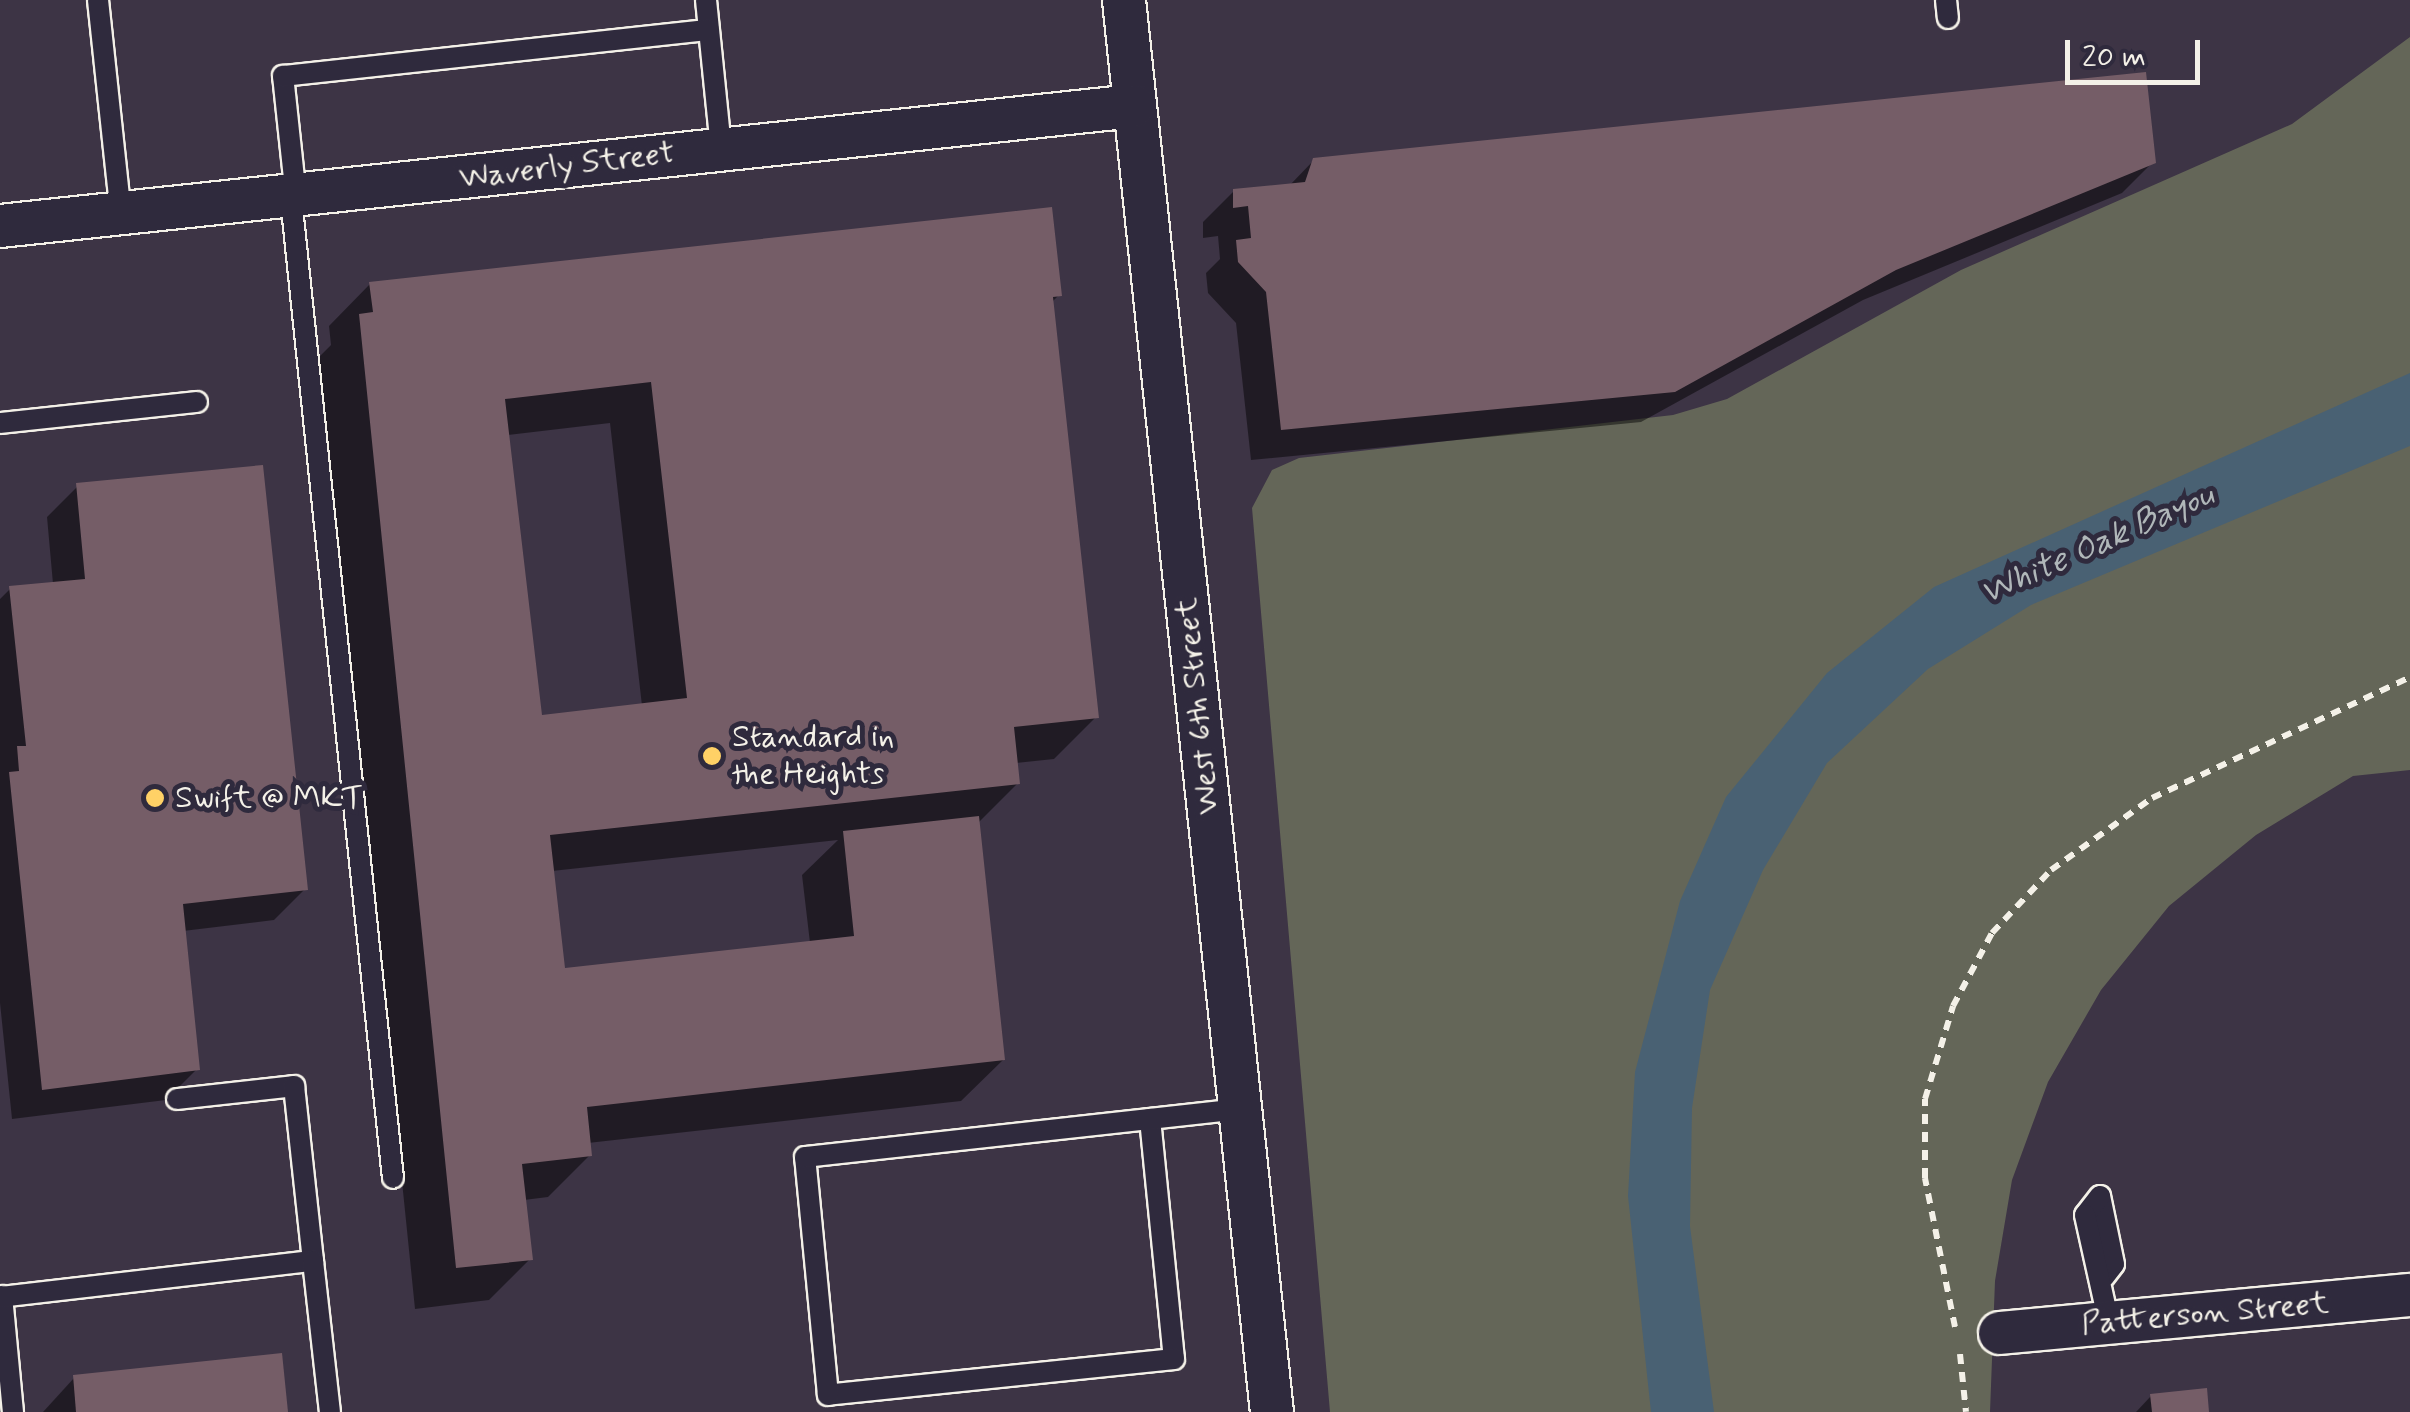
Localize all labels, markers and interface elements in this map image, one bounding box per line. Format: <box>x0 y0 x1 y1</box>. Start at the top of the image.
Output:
scale bar <box>2070 20 2205 82</box>
text: 20 m <box>2082 38 2146 77</box>
street label: Waverly Street <box>458 134 676 198</box>
water label: White Oak Bayou <box>1970 472 2224 616</box>
street label: West 6th Street <box>1168 596 1228 816</box>
place label: Standard in the Heights <box>732 719 894 794</box>
marker: Standard in the Heights <box>701 745 723 767</box>
place label: Swift @ MKT <box>175 779 363 817</box>
marker: Swift @ MKT <box>144 787 166 809</box>
street label: Patterson Street <box>2080 1284 2330 1344</box>

